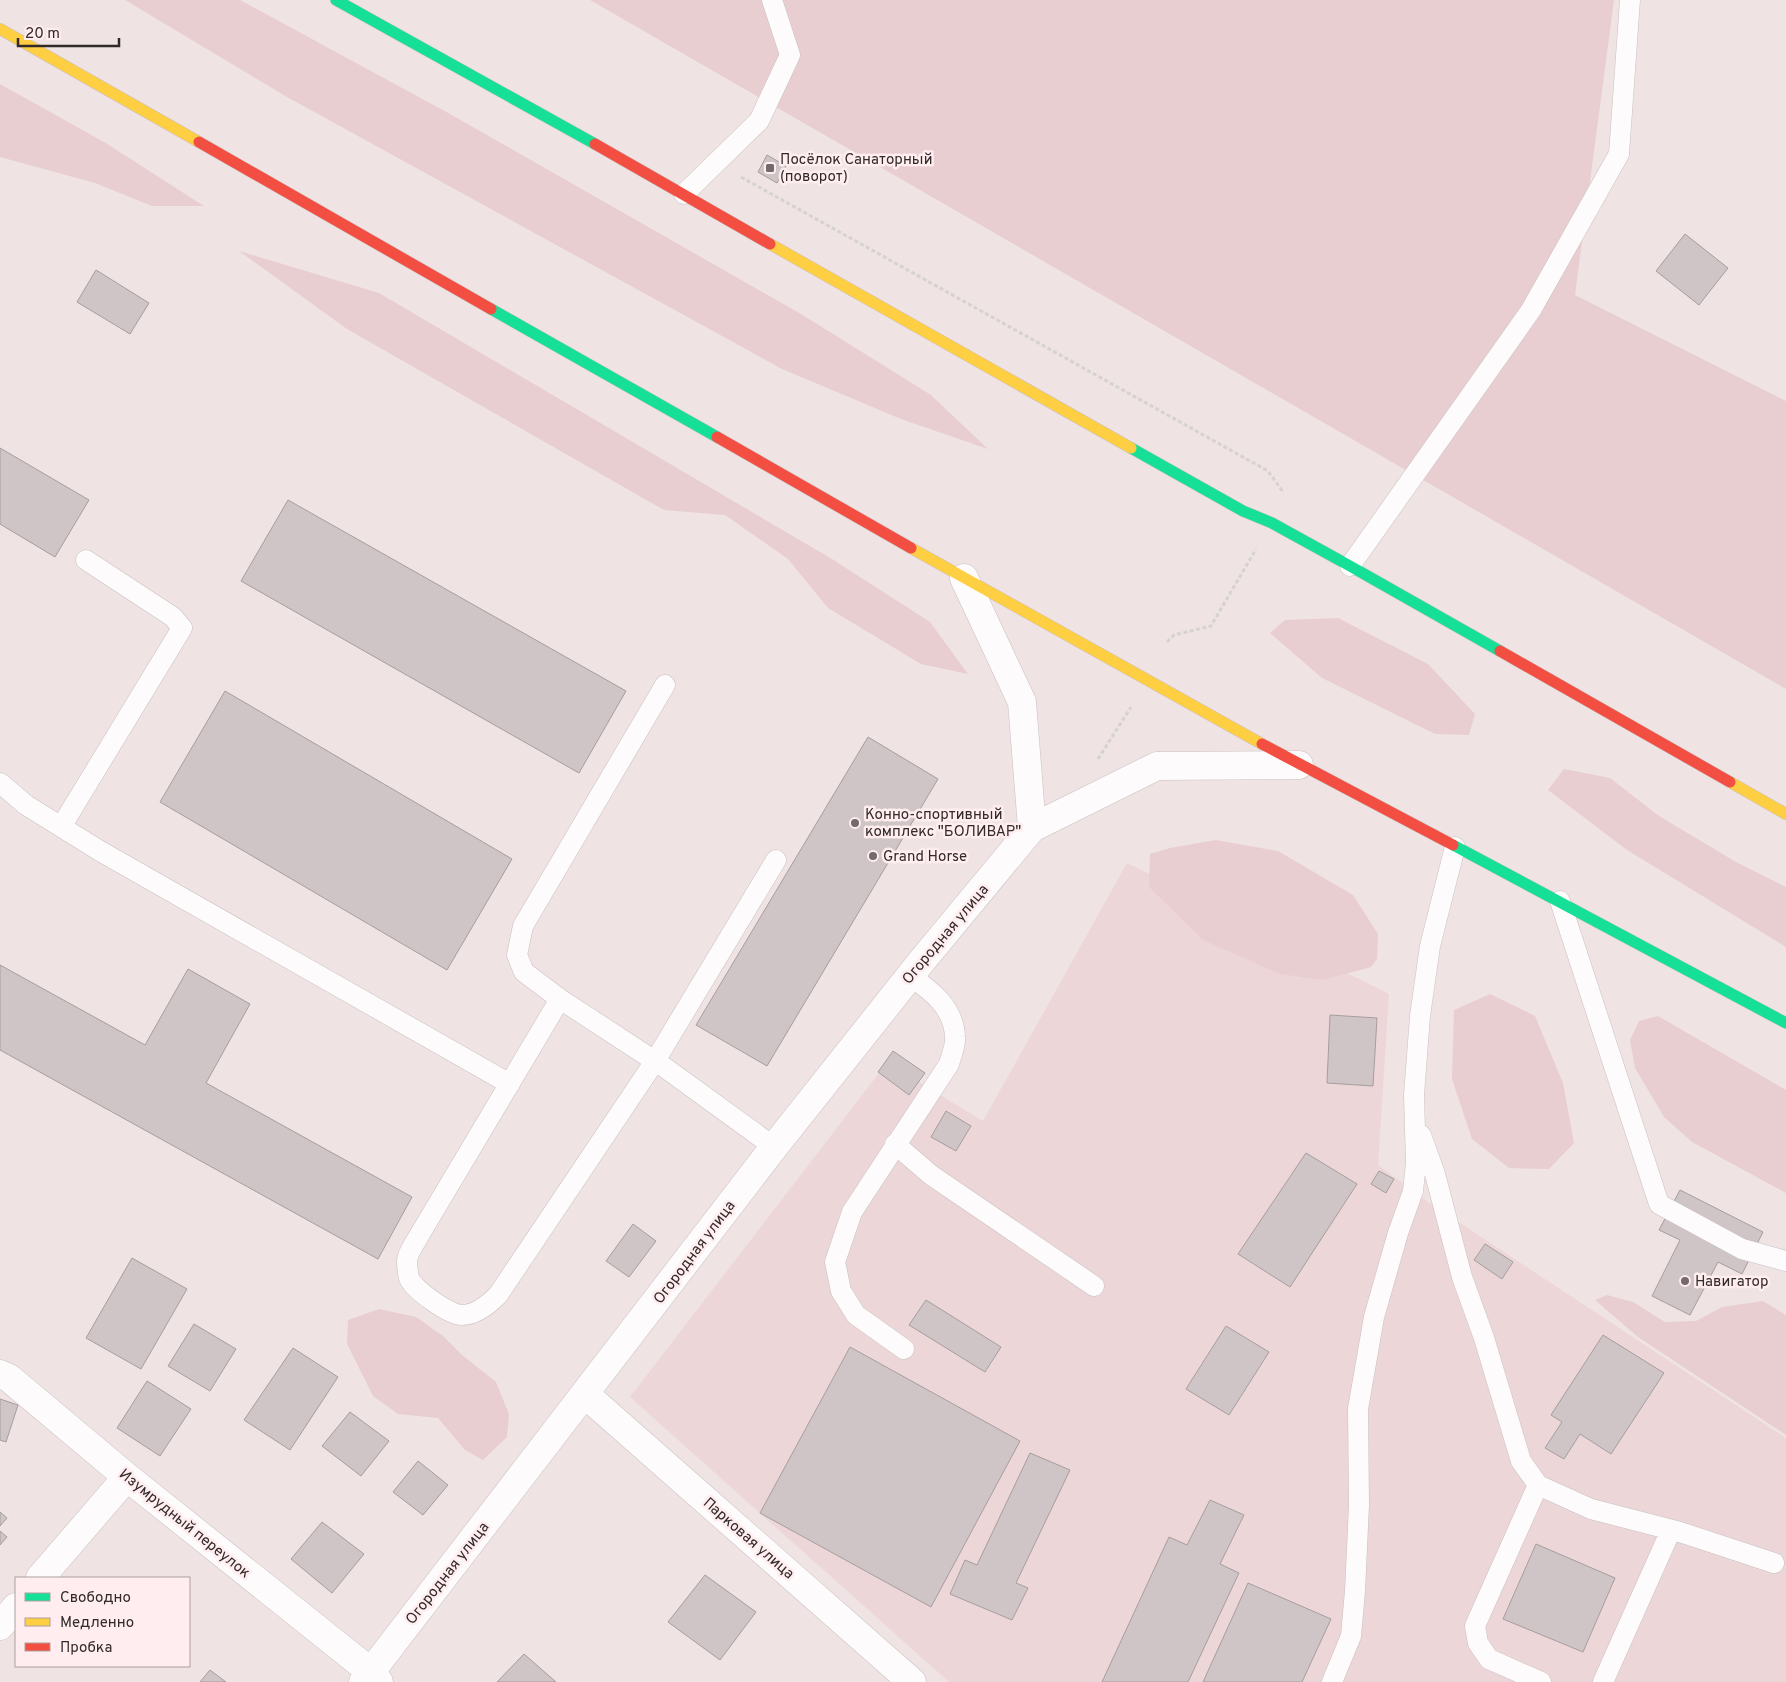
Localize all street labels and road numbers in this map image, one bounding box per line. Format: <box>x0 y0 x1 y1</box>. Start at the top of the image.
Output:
street label: Огородная улица <box>899 881 994 989</box>
street label: Огородная улица <box>650 1197 740 1308</box>
street label: Изумрудный переулок <box>114 1465 254 1583</box>
street label: Парковая улица <box>698 1494 798 1584</box>
street label: Огородная улица <box>402 1519 494 1629</box>

